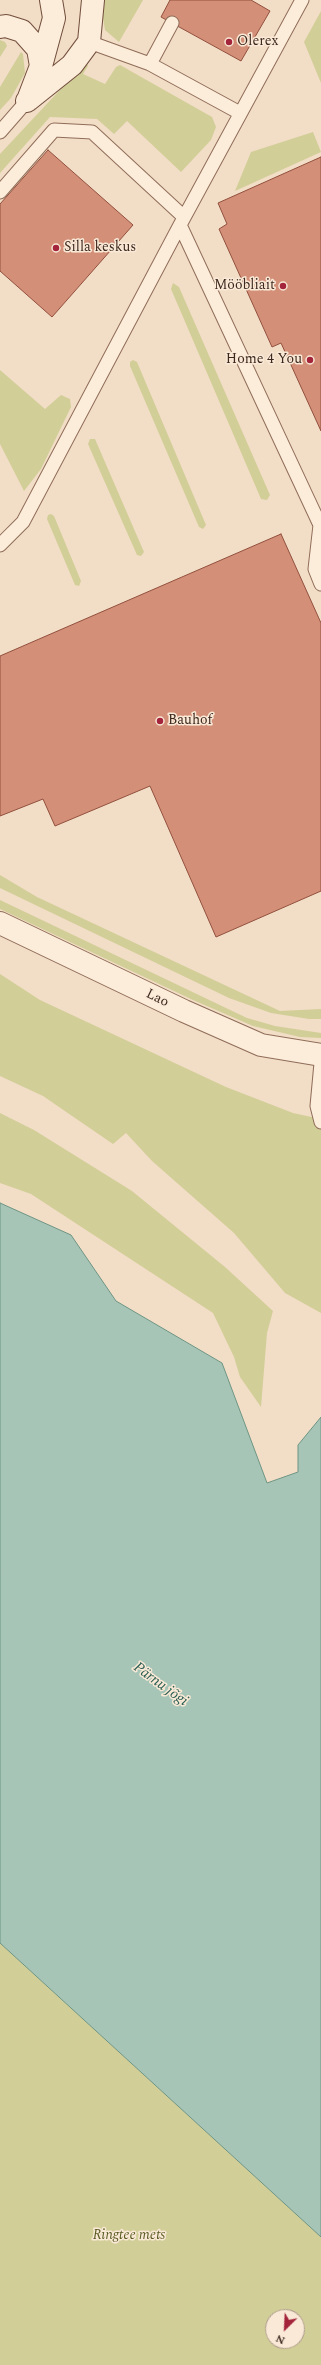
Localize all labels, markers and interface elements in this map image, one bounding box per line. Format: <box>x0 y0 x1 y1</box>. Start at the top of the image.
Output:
place label: Olerex <box>237 34 278 50</box>
marker: Olerex <box>224 37 234 47</box>
place label: Silla keskus <box>64 240 136 256</box>
marker: Silla keskus <box>51 243 61 253</box>
place label: Mööbliait <box>214 278 275 294</box>
marker: Mööbliait <box>278 281 288 291</box>
place label: Home 4 You <box>226 352 302 368</box>
marker: Home 4 You <box>305 355 315 365</box>
place label: Bauhof <box>168 713 212 729</box>
marker: Bauhof <box>155 716 165 726</box>
street label: Lao <box>143 986 171 1012</box>
water label: Pärnu jõgi <box>129 1659 191 1711</box>
park label: Ringtee mets <box>93 2228 165 2244</box>
north arrow <box>265 2309 305 2349</box>
text: N <box>273 2330 288 2349</box>

